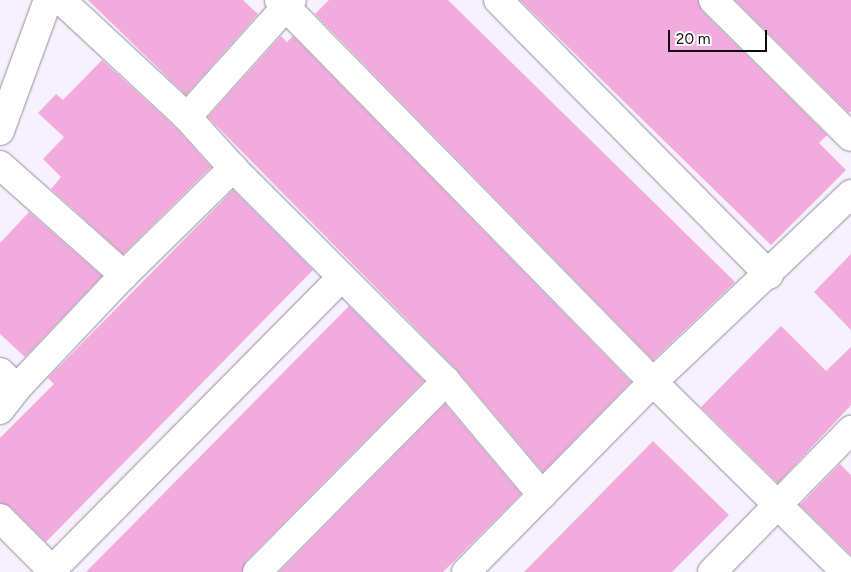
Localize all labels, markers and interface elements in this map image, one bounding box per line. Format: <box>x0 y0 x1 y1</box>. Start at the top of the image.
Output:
scale bar <box>671 20 770 52</box>
text: 20 m <box>676 30 710 48</box>

